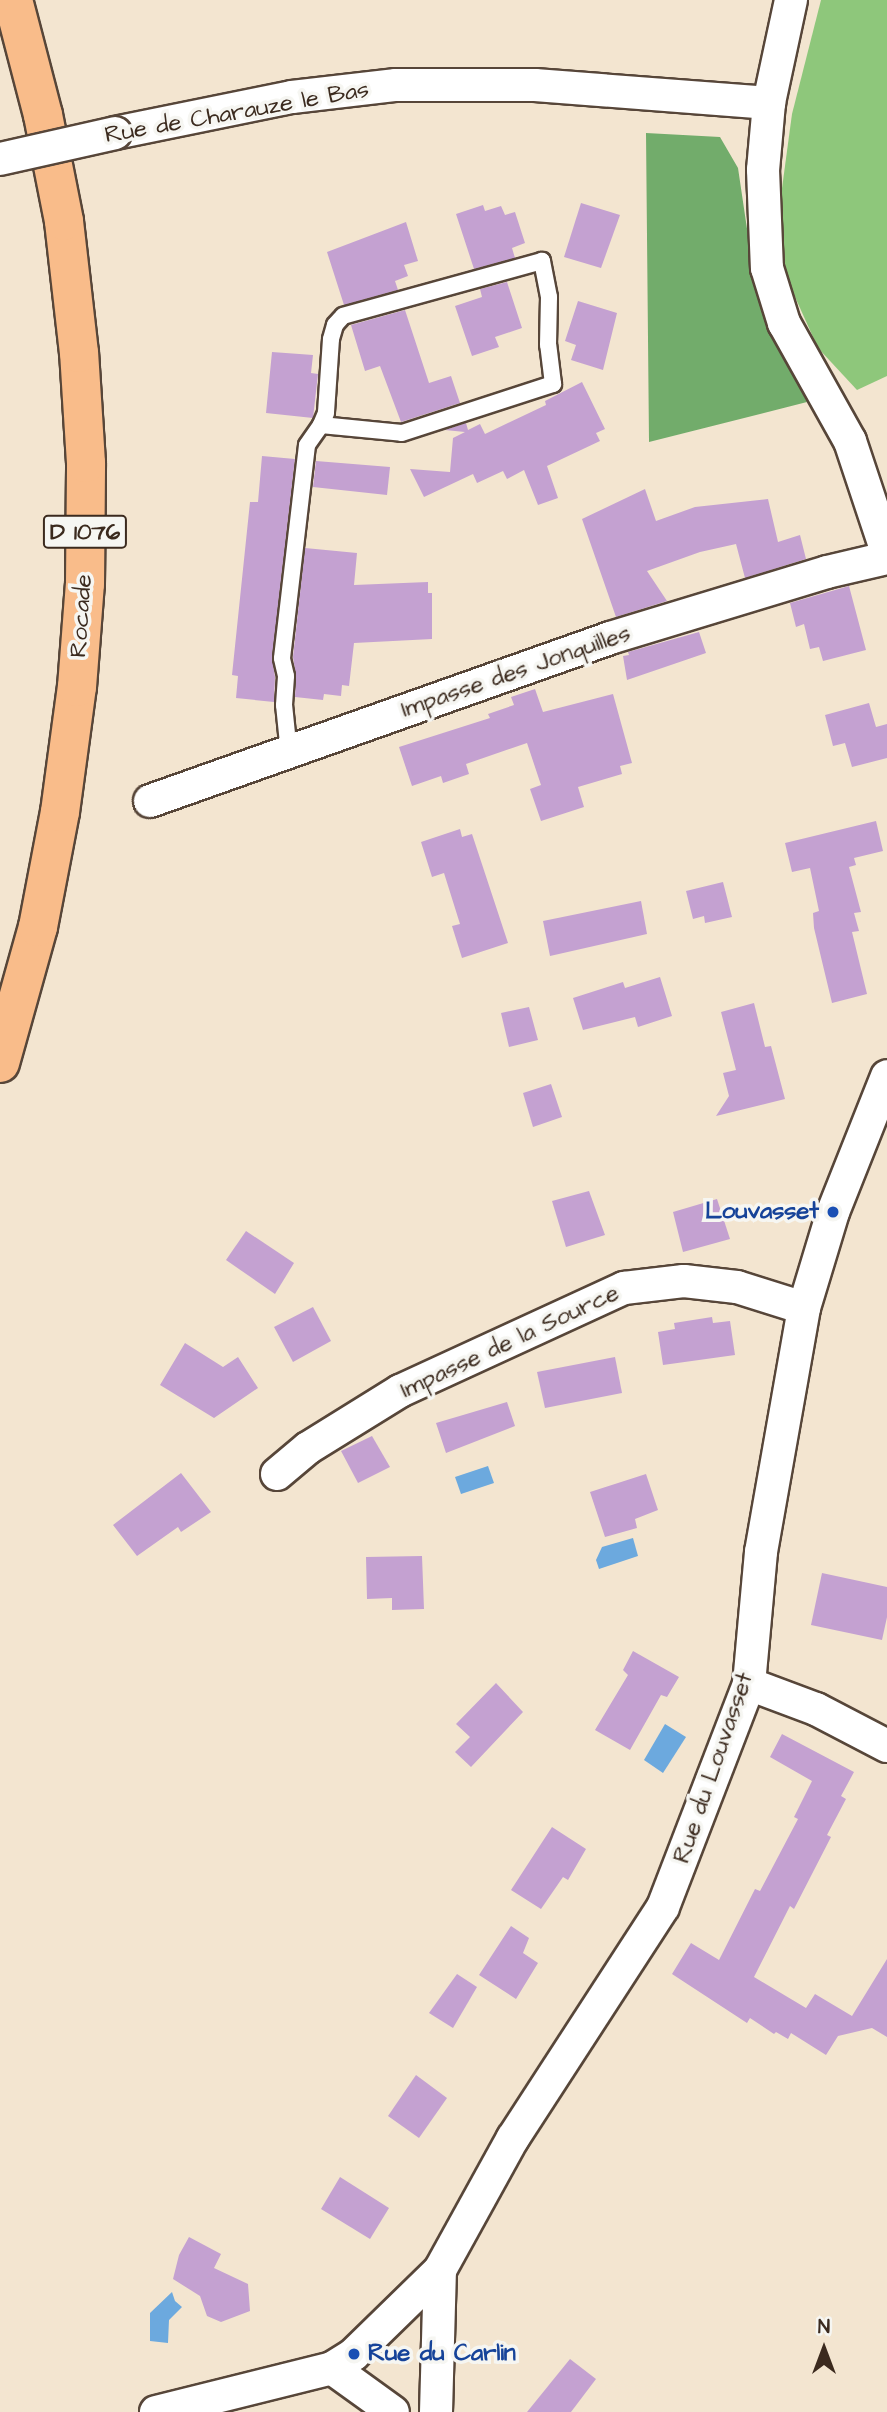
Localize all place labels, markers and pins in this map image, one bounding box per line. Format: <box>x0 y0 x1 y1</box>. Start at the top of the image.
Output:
place label: Louvasset <box>705 1198 819 1226</box>
marker: Louvasset <box>825 1204 841 1220</box>
place label: Rue du Carlin <box>368 2340 516 2368</box>
marker: Rue du Carlin <box>346 2346 362 2362</box>

